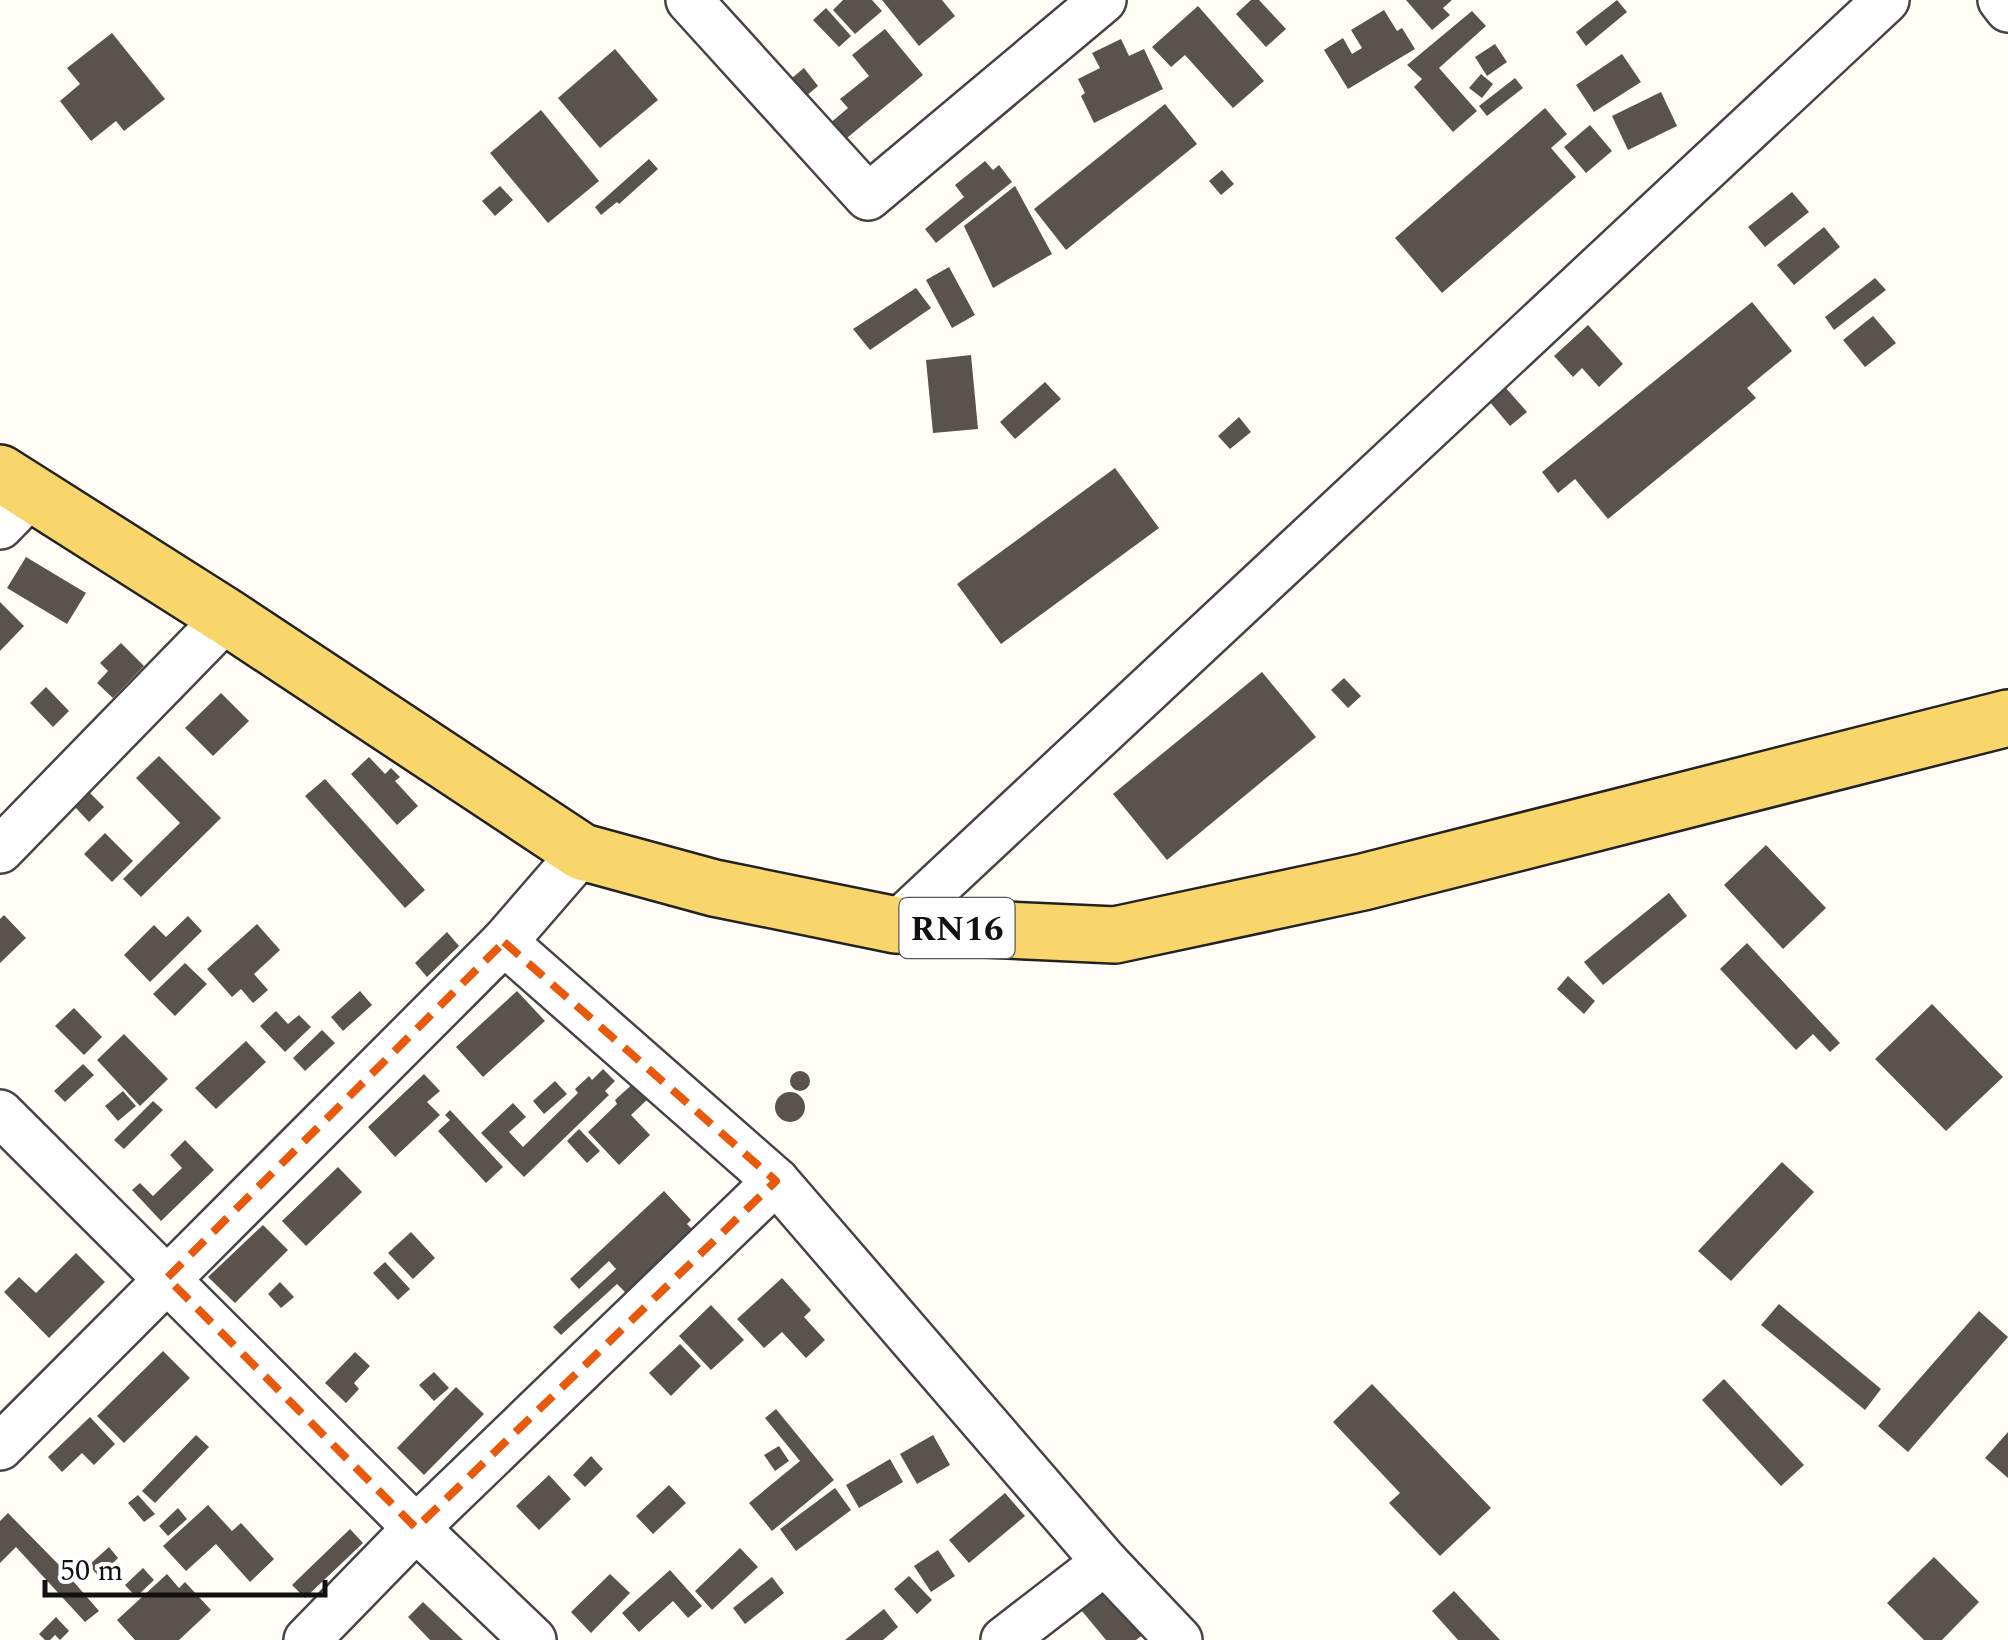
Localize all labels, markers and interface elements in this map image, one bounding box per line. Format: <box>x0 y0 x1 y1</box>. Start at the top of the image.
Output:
road number: RN16 <box>900 898 1014 958</box>
scale bar <box>45 1535 325 1597</box>
text: 50 m <box>60 1548 123 1594</box>

